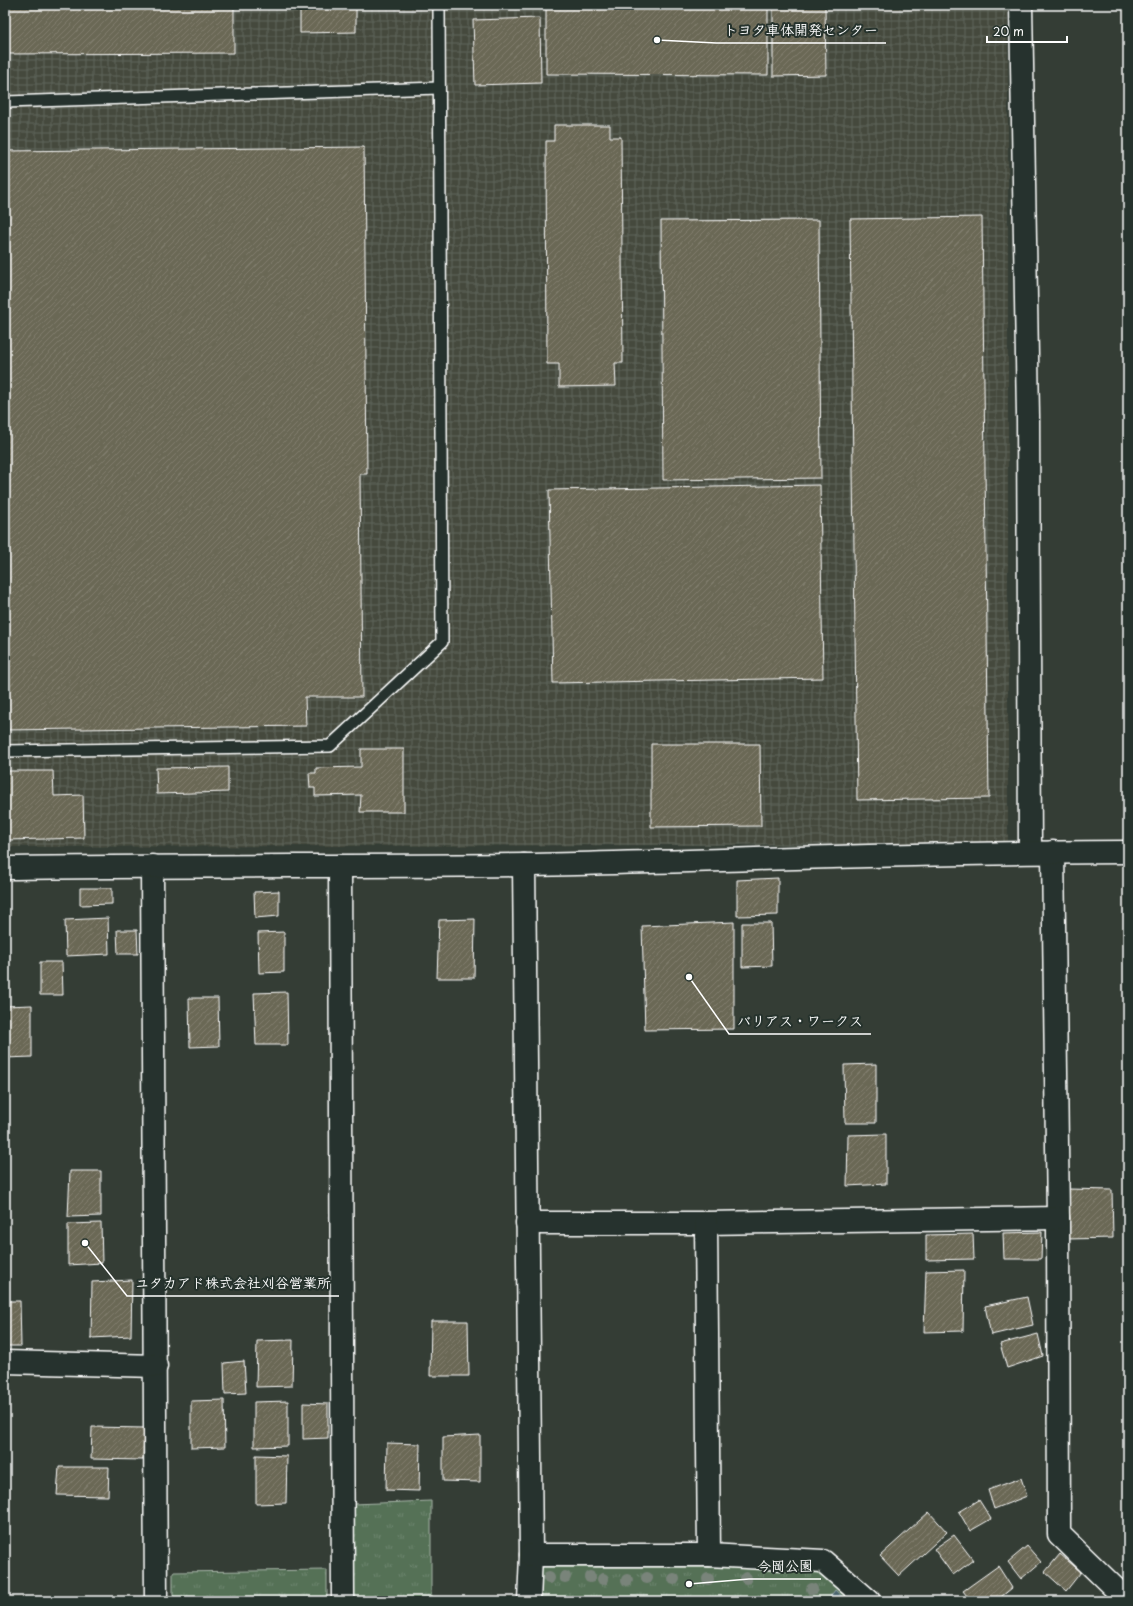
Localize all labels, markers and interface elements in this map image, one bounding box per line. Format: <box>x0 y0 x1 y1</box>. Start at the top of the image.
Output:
callout: トヨタ車体開発センター <box>716 17 886 43</box>
scale bar <box>987 18 1067 44</box>
text: トヨタ車体開発センター <box>724 19 878 40</box>
text: 20 m <box>993 22 1024 40</box>
callout: バリアス・ワークス <box>729 1008 871 1034</box>
text: バリアス・ワークス <box>737 1010 863 1031</box>
callout: ユタカアド株式会社刈谷営業所 <box>127 1270 339 1296</box>
text: ユタカアド株式会社刈谷営業所 <box>135 1272 331 1293</box>
callout: 今岡公園 <box>749 1553 821 1579</box>
text: 今岡公園 <box>757 1555 813 1576</box>

